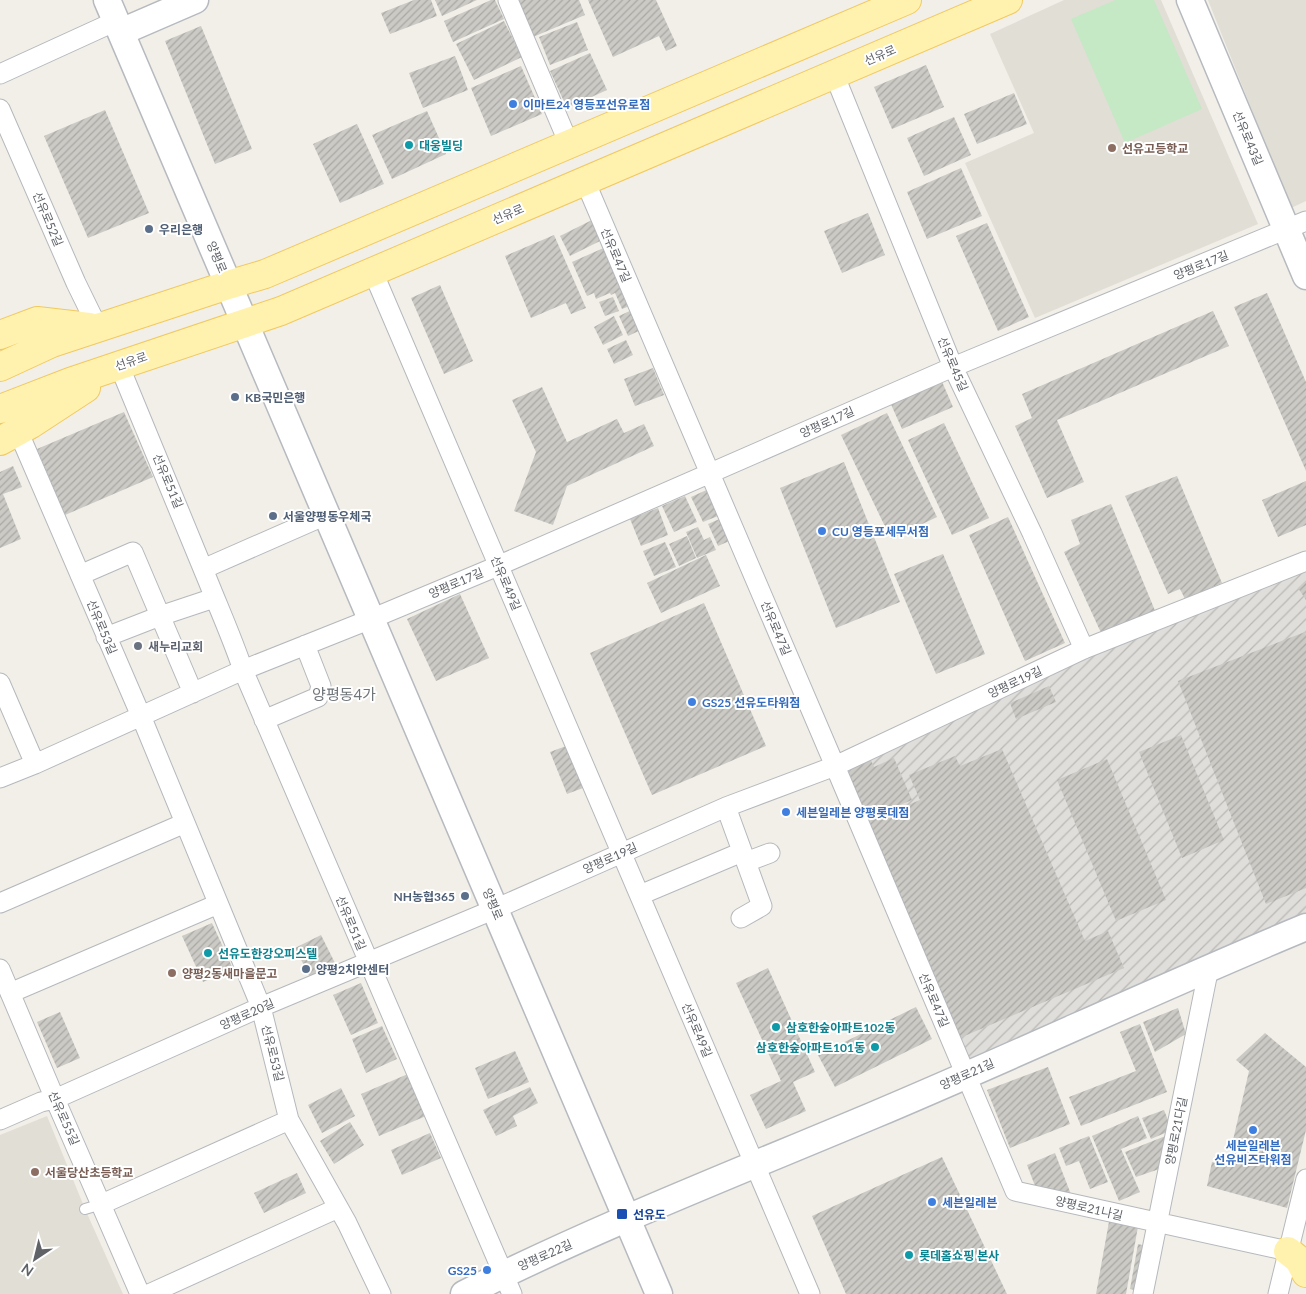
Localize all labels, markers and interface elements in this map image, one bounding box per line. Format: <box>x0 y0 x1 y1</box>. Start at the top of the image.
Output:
street label: 선유로 <box>862 42 898 68</box>
place label: 이마트24 영등포선유로점 <box>523 97 650 112</box>
marker: 이마트24 영등포선유로점 <box>507 98 519 110</box>
street label: 선유로43길 <box>1230 108 1266 168</box>
place label: 대웅빌딩 <box>419 138 463 153</box>
marker: 대웅빌딩 <box>403 139 415 151</box>
place label: 선유고등학교 <box>1122 141 1188 156</box>
marker: 선유고등학교 <box>1106 142 1118 154</box>
street label: 선유로52길 <box>30 189 66 249</box>
street label: 선유로 <box>490 201 526 227</box>
place label: 우리은행 <box>159 222 203 237</box>
marker: 우리은행 <box>143 223 155 235</box>
street label: 선유로47길 <box>598 225 634 285</box>
street label: 양평로 <box>204 239 230 275</box>
street label: 양평로17길 <box>1171 247 1231 283</box>
street label: 선유로45길 <box>935 334 971 394</box>
street label: 선유로 <box>113 349 149 373</box>
place label: KB국민은행 <box>245 390 305 405</box>
marker: KB국민은행 <box>229 391 241 403</box>
street label: 양평로17길 <box>797 403 857 441</box>
street label: 선유로51길 <box>150 451 186 511</box>
place label: 서울양평동우체국 <box>283 509 371 524</box>
marker: 서울양평동우체국 <box>267 510 279 522</box>
place label: CU 영등포세무서점 <box>832 524 929 539</box>
marker: CU 영등포세무서점 <box>816 525 828 537</box>
street label: 선유로49길 <box>488 553 524 613</box>
street label: 양평로17길 <box>426 565 486 601</box>
street label: 선유로53길 <box>84 597 120 657</box>
street label: 선유로47길 <box>758 598 794 658</box>
place label: 새누리교회 <box>148 639 203 654</box>
marker: 새누리교회 <box>132 640 144 652</box>
street label: 양평로19길 <box>986 663 1044 701</box>
district label: 양평동4가 <box>312 685 376 703</box>
place label: GS25 선유도타워점 <box>702 695 800 710</box>
marker: GS25 선유도타워점 <box>686 696 698 708</box>
place label: 세븐일레븐 양평롯데점 <box>796 805 909 820</box>
marker: 세븐일레븐 양평롯데점 <box>780 806 792 818</box>
street label: 양평로19길 <box>580 839 640 877</box>
street label: 양평로 <box>480 886 506 922</box>
place label: NH농협365 <box>394 889 455 904</box>
marker: NH농협365 <box>459 890 471 902</box>
street label: 선유로51길 <box>333 893 369 953</box>
place label: 선유도한강오피스텔 <box>218 946 317 961</box>
marker: 선유도한강오피스텔 <box>202 947 214 959</box>
place label: 양평2치안센터 <box>316 962 389 977</box>
marker: 양평2치안센터 <box>300 963 312 975</box>
place label: 양평2동새마을문고 <box>182 966 277 981</box>
marker: 양평2동새마을문고 <box>166 967 178 979</box>
street label: 선유로47길 <box>916 970 952 1030</box>
street label: 양평로20길 <box>217 995 277 1033</box>
street label: 선유로49길 <box>679 1000 715 1060</box>
place label: 삼호한숲아파트102동 <box>786 1020 895 1035</box>
marker: 삼호한숲아파트102동 <box>770 1021 782 1033</box>
street label: 선유로53길 <box>259 1023 287 1083</box>
place label: 삼호한숲아파트101동 <box>756 1040 865 1055</box>
marker: 삼호한숲아파트101동 <box>869 1041 881 1053</box>
street label: 양평로21길 <box>937 1055 997 1093</box>
street label: 선유로55길 <box>45 1088 83 1148</box>
street label: 양평로21다길 <box>1162 1096 1190 1166</box>
marker: 세븐일레븐 선유비즈타워점 <box>1247 1124 1259 1136</box>
place label: 세븐일레븐 선유비즈타워점 <box>1214 1138 1292 1167</box>
place label: 서울당산초등학교 <box>45 1165 133 1180</box>
marker: 서울당산초등학교 <box>29 1166 41 1178</box>
street label: 양평로21나길 <box>1054 1193 1124 1223</box>
place label: 세븐일레븐 <box>942 1195 997 1210</box>
marker: 세븐일레븐 <box>926 1196 938 1208</box>
marker: 선유도 <box>615 1207 629 1221</box>
place label: 선유도 <box>633 1207 666 1222</box>
north arrow <box>10 1234 60 1284</box>
street label: 양평로22길 <box>515 1236 575 1274</box>
place label: 롯데홈쇼핑 본사 <box>919 1248 999 1263</box>
marker: 롯데홈쇼핑 본사 <box>903 1249 915 1261</box>
text: N <box>18 1260 37 1280</box>
place label: GS25 <box>448 1263 477 1278</box>
marker: GS25 <box>481 1264 493 1276</box>

